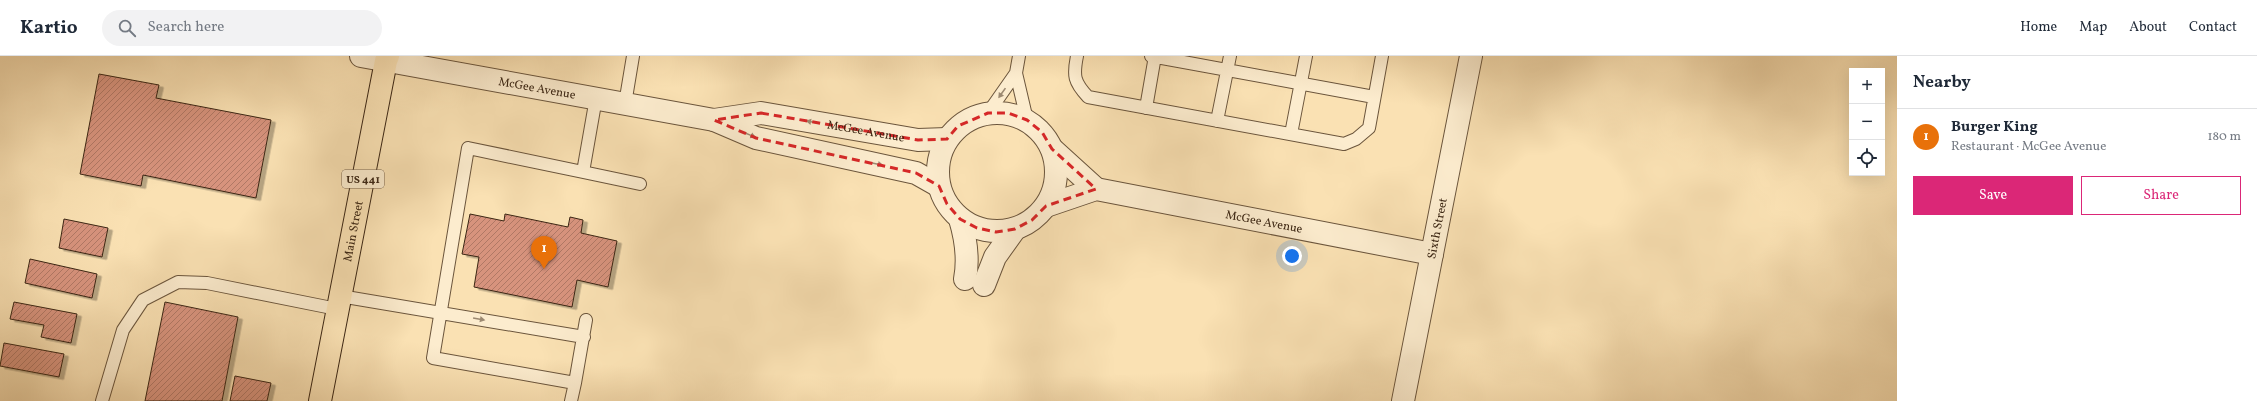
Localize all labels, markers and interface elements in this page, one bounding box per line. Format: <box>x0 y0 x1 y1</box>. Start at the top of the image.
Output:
search box <box>102 10 382 46</box>
text: Kartio <box>20 15 78 41</box>
icon: search <box>116 17 138 39</box>
text: Search here <box>148 17 224 38</box>
text: Home <box>2020 18 2057 37</box>
text: Map <box>2079 18 2107 37</box>
text: About <box>2129 18 2167 37</box>
text: Contact <box>2189 18 2237 37</box>
map controls <box>1849 68 1885 176</box>
button: + <box>1849 68 1885 104</box>
text: Nearby <box>1913 71 1971 94</box>
street label: McGee Avenue <box>497 74 577 104</box>
one-way arrow <box>998 88 1006 98</box>
button: − <box>1849 104 1885 140</box>
text: Burger King <box>1951 117 2038 138</box>
street label: McGee Avenue <box>826 118 906 147</box>
one-way arrow <box>806 119 818 125</box>
text: 1 <box>1923 128 1929 146</box>
text: 180 m <box>2207 128 2241 146</box>
one-way arrow <box>745 133 757 139</box>
text: Restaurant · McGee Avenue <box>1951 138 2106 156</box>
button: locate <box>1849 140 1885 176</box>
one-way arrow <box>871 162 883 168</box>
road number: US 441 <box>342 170 384 188</box>
button: Save <box>1913 176 2073 215</box>
button: Share <box>2081 176 2241 215</box>
street label: Sixth Street <box>1424 197 1452 260</box>
street label: Main Street <box>340 199 368 263</box>
street label: McGee Avenue <box>1224 207 1304 238</box>
pin: 1 <box>531 236 557 269</box>
your location <box>1282 246 1302 266</box>
one-way arrow <box>473 316 485 322</box>

